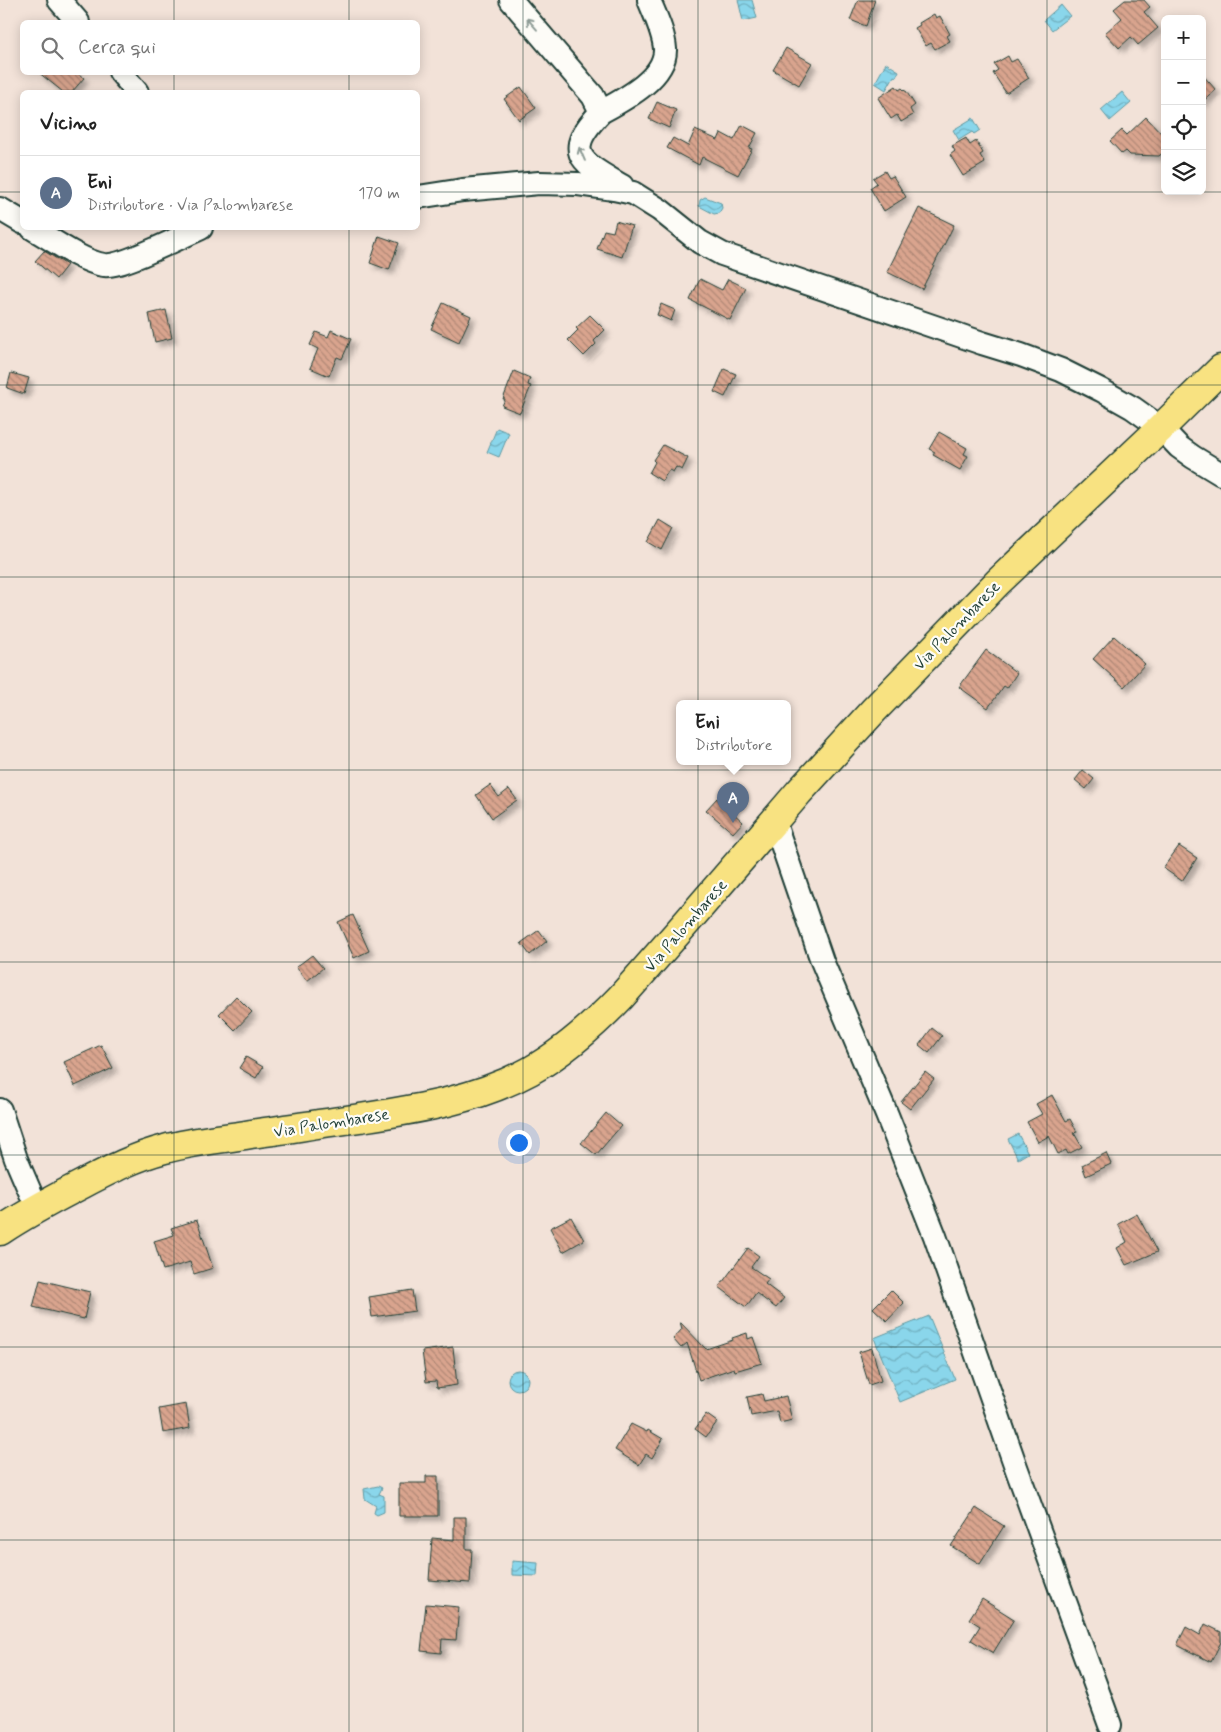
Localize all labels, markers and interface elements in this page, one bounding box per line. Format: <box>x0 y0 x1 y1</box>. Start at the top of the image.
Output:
map controls <box>1161 15 1206 195</box>
button: + <box>1161 15 1206 60</box>
one-way arrow <box>526 18 538 31</box>
search box <box>20 20 420 75</box>
icon: search <box>38 34 66 62</box>
text: Cerca qui <box>78 35 156 60</box>
button: − <box>1161 60 1206 105</box>
button: locate <box>1161 105 1206 150</box>
text: Vicino <box>40 109 97 137</box>
one-way arrow <box>577 147 586 162</box>
button: layers <box>1161 150 1206 195</box>
text: Eni <box>87 170 112 195</box>
text: A <box>51 183 61 204</box>
text: 170 m <box>358 183 400 204</box>
text: Distributore · Via Palombarese <box>87 195 293 216</box>
street label: Via Palombarese <box>909 577 1005 675</box>
popup <box>676 700 791 765</box>
text: Eni <box>695 710 720 735</box>
text: Distributore <box>695 735 772 756</box>
pin: A <box>717 782 749 823</box>
street label: Via Palombarese <box>640 875 732 977</box>
street label: Via Palombarese <box>272 1104 390 1143</box>
your location <box>506 1130 532 1156</box>

